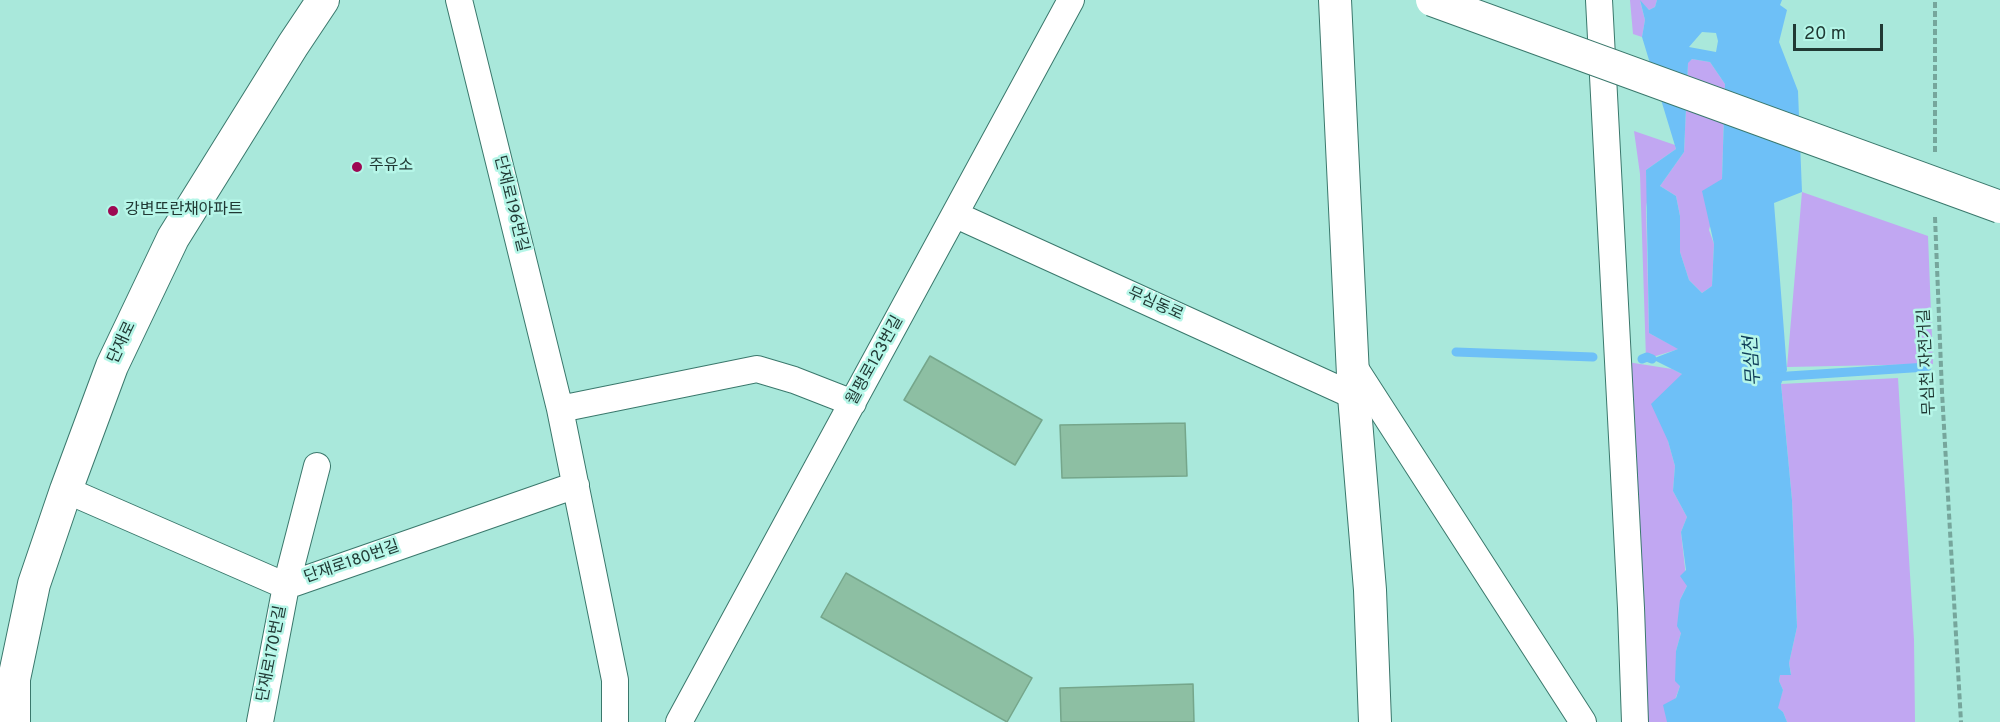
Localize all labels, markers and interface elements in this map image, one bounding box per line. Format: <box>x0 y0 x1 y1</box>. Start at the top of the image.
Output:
scale bar <box>1796 12 1886 50</box>
text: 20 m <box>1804 23 1846 46</box>
street label: 단재로196번길 <box>489 154 531 254</box>
place label: 주유소 <box>369 157 413 177</box>
marker: 주유소 <box>350 160 364 174</box>
place label: 강변뜨란채아파트 <box>125 201 243 221</box>
marker: 강변뜨란채아파트 <box>106 204 120 218</box>
street label: 무심동로 <box>1124 284 1186 326</box>
street label: 무심천 자전거길 <box>1916 308 1940 416</box>
street label: 월평로123번길 <box>844 313 908 409</box>
street label: 단재로 <box>105 319 141 367</box>
water label: 무심천 <box>1741 335 1767 387</box>
street label: 단재로180번길 <box>302 538 402 588</box>
street label: 단재로170번길 <box>254 604 292 704</box>

